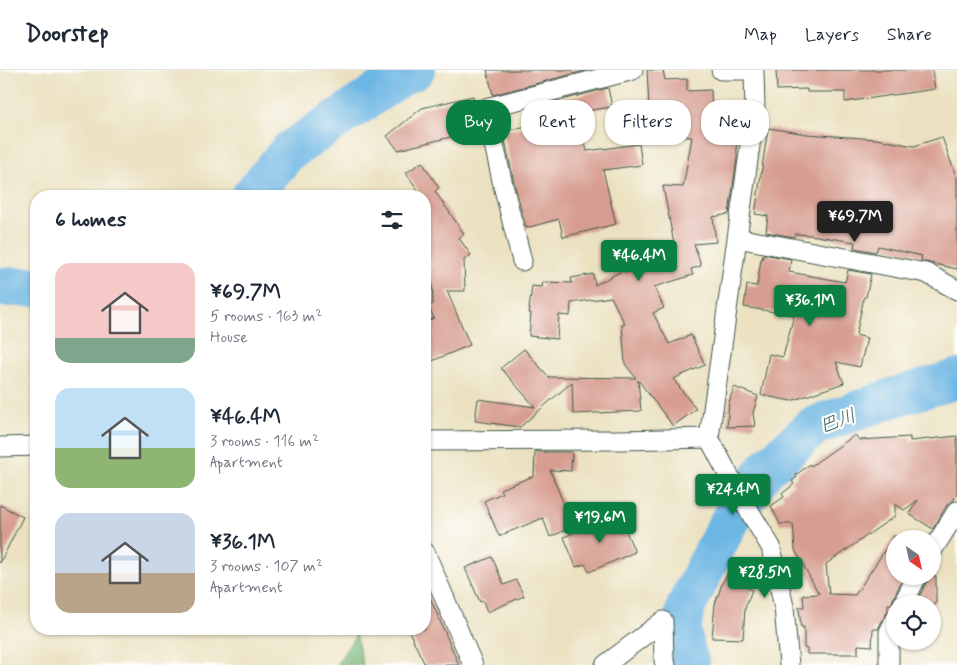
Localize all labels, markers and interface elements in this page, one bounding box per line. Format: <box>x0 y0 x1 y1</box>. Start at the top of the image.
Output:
text: Doorstep <box>25 19 109 50</box>
text: Map <box>744 23 777 47</box>
text: Layers <box>805 23 859 47</box>
text: Share <box>887 23 932 47</box>
chip: Buy <box>446 100 511 145</box>
chip: Rent <box>521 100 595 145</box>
chip: Filters <box>605 100 691 145</box>
chip: New <box>701 100 769 145</box>
pin: ¥69.7M <box>814 200 896 243</box>
text: 6 homes <box>55 206 126 234</box>
icon: filters <box>378 206 406 234</box>
text: ¥69.7M <box>828 206 882 227</box>
pin: ¥46.4M <box>598 240 680 282</box>
text: ¥46.4M <box>612 245 666 266</box>
text: ¥69.7M <box>210 278 281 306</box>
icon: home <box>95 283 155 343</box>
pin: ¥36.1M <box>769 284 851 327</box>
text: ¥36.1M <box>785 290 835 311</box>
text: 5 rooms · 163 m² <box>210 306 322 327</box>
text: House <box>210 327 248 348</box>
text: ¥46.4M <box>210 403 281 431</box>
water label: 巴川 <box>815 403 860 440</box>
icon: home <box>95 408 155 468</box>
text: 3 rooms · 116 m² <box>210 431 319 452</box>
text: Apartment <box>210 452 283 473</box>
pin: ¥24.4M <box>692 474 774 516</box>
text: ¥24.4M <box>706 479 760 500</box>
pin: ¥19.6M <box>559 502 641 544</box>
text: ¥19.6M <box>574 507 626 528</box>
text: ¥36.1M <box>210 528 275 556</box>
north arrow <box>886 530 941 585</box>
map controls <box>886 530 941 650</box>
icon: home <box>95 533 155 593</box>
text: 3 rooms · 107 m² <box>210 556 323 577</box>
pin: ¥28.5M <box>724 556 806 599</box>
text: ¥28.5M <box>739 562 791 583</box>
text: Apartment <box>210 577 283 598</box>
button: locate <box>886 595 941 650</box>

